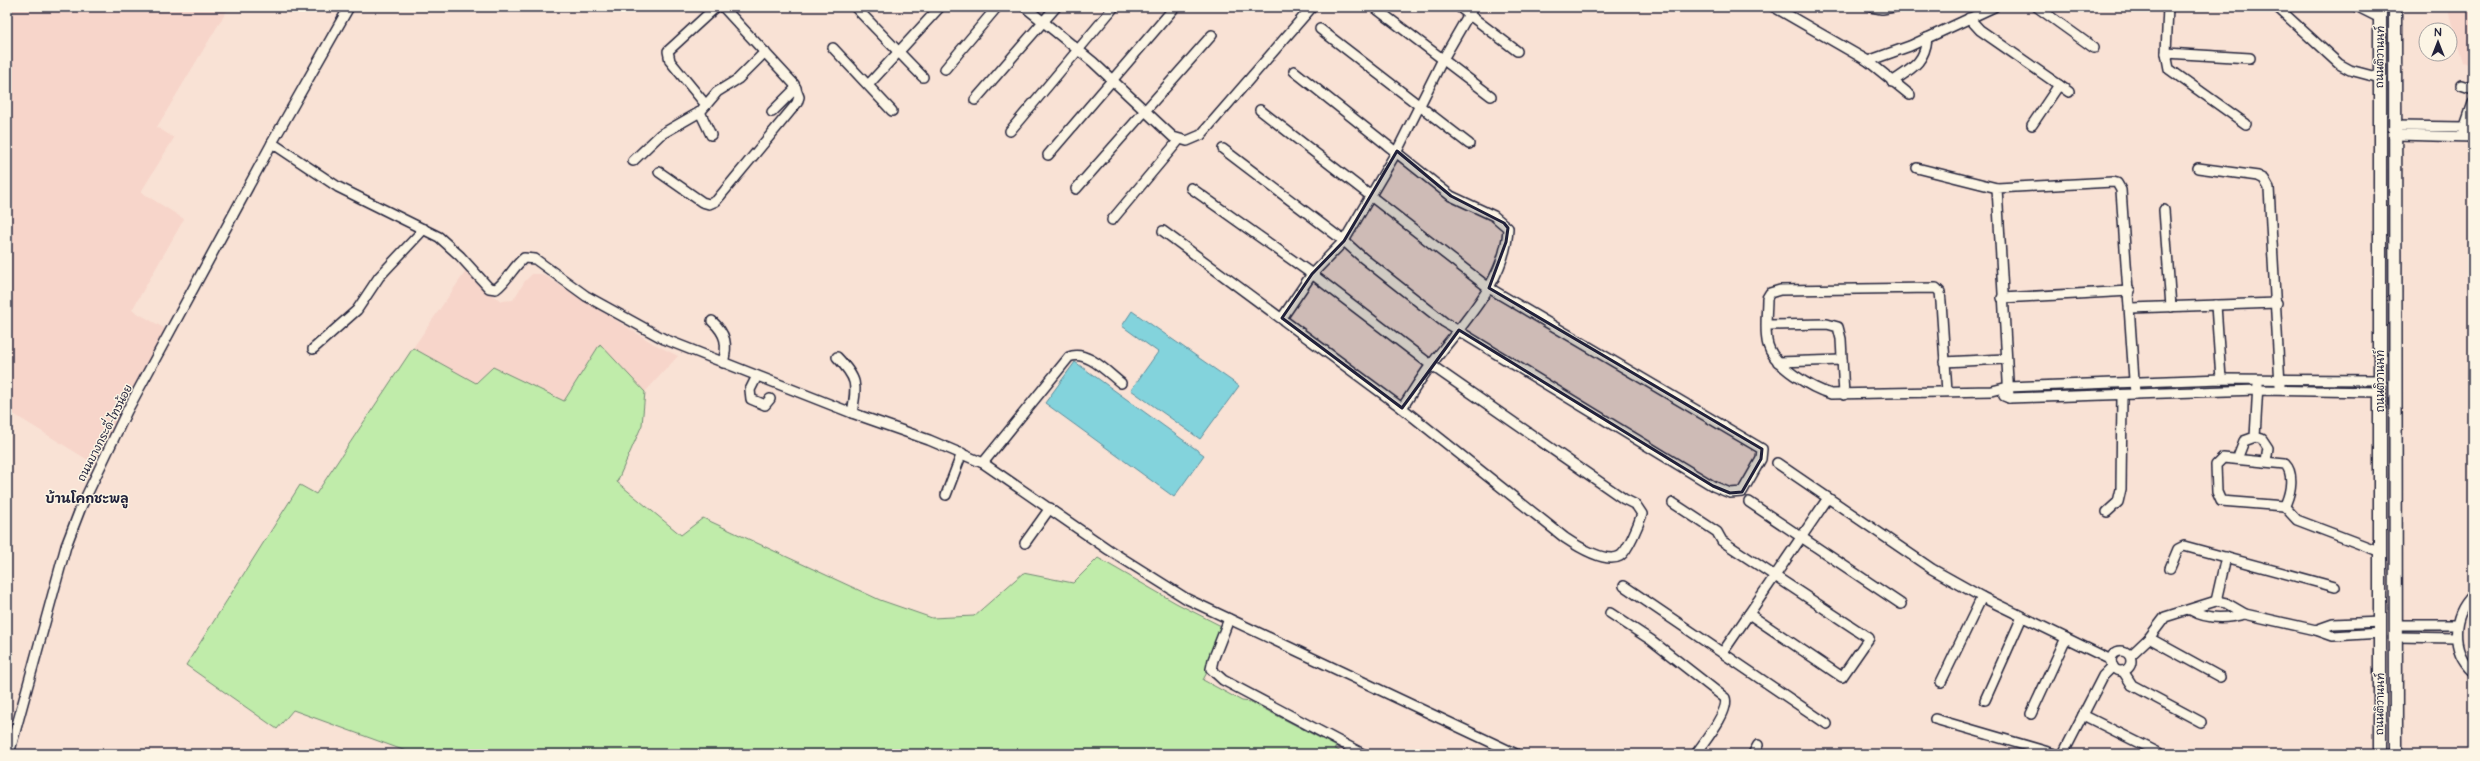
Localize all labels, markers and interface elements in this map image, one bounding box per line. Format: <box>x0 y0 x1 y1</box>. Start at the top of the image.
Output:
north arrow <box>2418 22 2458 62</box>
street label: ถนนติวานนท์ <box>2371 25 2388 88</box>
text: N <box>2435 25 2442 40</box>
street label: ถนนติวานนท์ <box>2372 350 2388 412</box>
street label: ถนนบางกระดี่-ไทรน้อย <box>70 380 136 484</box>
district label: บ้านโคกชะพลู <box>45 490 129 509</box>
street label: ถนนติวานนท์ <box>2371 672 2388 735</box>

